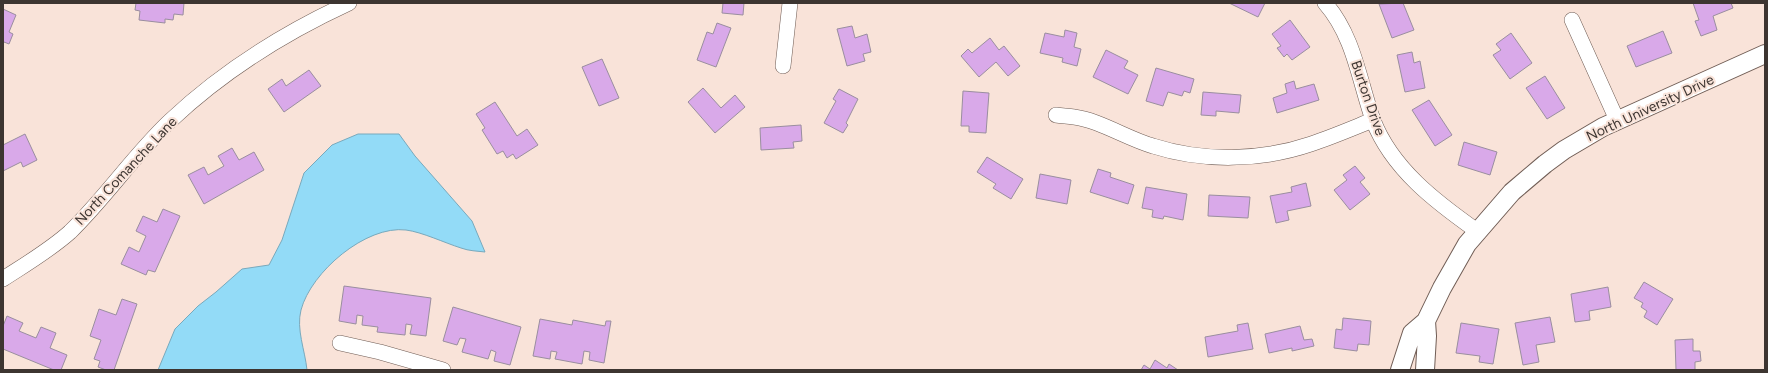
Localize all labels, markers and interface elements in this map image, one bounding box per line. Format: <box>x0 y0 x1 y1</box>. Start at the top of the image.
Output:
street label: Burton Drive <box>1347 58 1389 138</box>
street label: North University Drive <box>1583 71 1717 145</box>
street label: North Comanche Lane <box>71 113 181 229</box>

